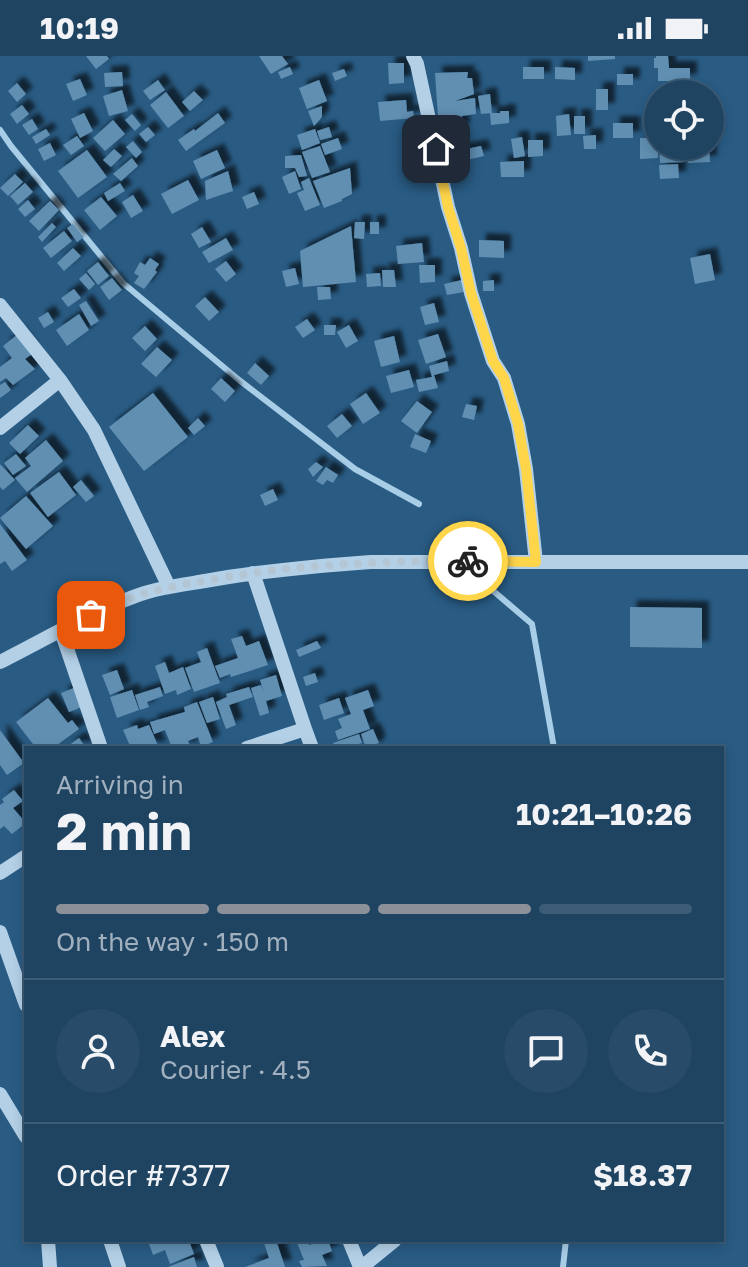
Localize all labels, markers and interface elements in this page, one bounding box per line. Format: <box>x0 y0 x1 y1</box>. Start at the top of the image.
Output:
text: 10:19 <box>40 10 119 46</box>
map controls <box>644 80 724 160</box>
button: locate <box>644 80 724 160</box>
pin <box>402 115 470 183</box>
icon: home <box>414 127 458 171</box>
courier <box>428 521 508 601</box>
icon: bike <box>446 539 490 583</box>
pin <box>57 581 125 649</box>
icon: bag <box>69 593 113 637</box>
text: Arriving in <box>56 769 184 800</box>
text: 10:21–10:26 <box>516 796 692 832</box>
text: 2 min <box>56 799 192 861</box>
text: On the way · 150 m <box>56 926 289 957</box>
button: person <box>56 1009 140 1093</box>
button: chat <box>504 1009 588 1093</box>
button: phone <box>608 1009 692 1093</box>
text: Alex <box>160 1018 225 1054</box>
text: Courier · 4.5 <box>160 1054 311 1085</box>
text: Order #7377 <box>56 1157 230 1193</box>
text: $18.37 <box>593 1157 692 1193</box>

